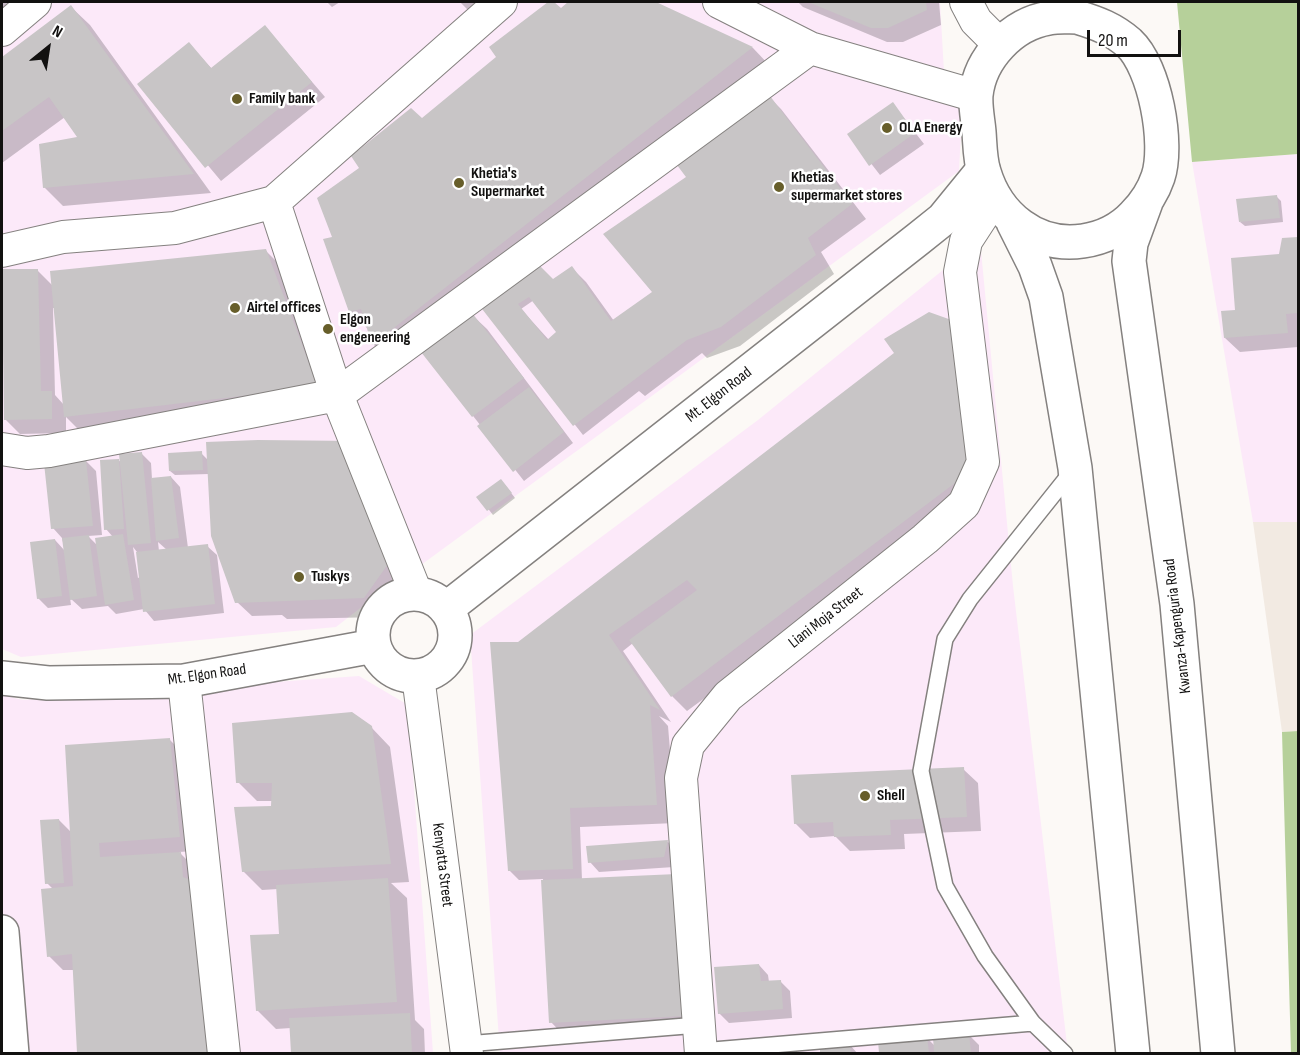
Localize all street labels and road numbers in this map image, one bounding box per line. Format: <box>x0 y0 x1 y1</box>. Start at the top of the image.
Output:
street label: Mt. Elgon Road <box>682 363 756 427</box>
street label: Kwanza-Kapenguria Road <box>1160 557 1196 695</box>
street label: Liani Moja Street <box>785 583 867 653</box>
street label: Mt. Elgon Road <box>167 660 247 690</box>
street label: Kenyatta Street <box>427 822 457 908</box>

